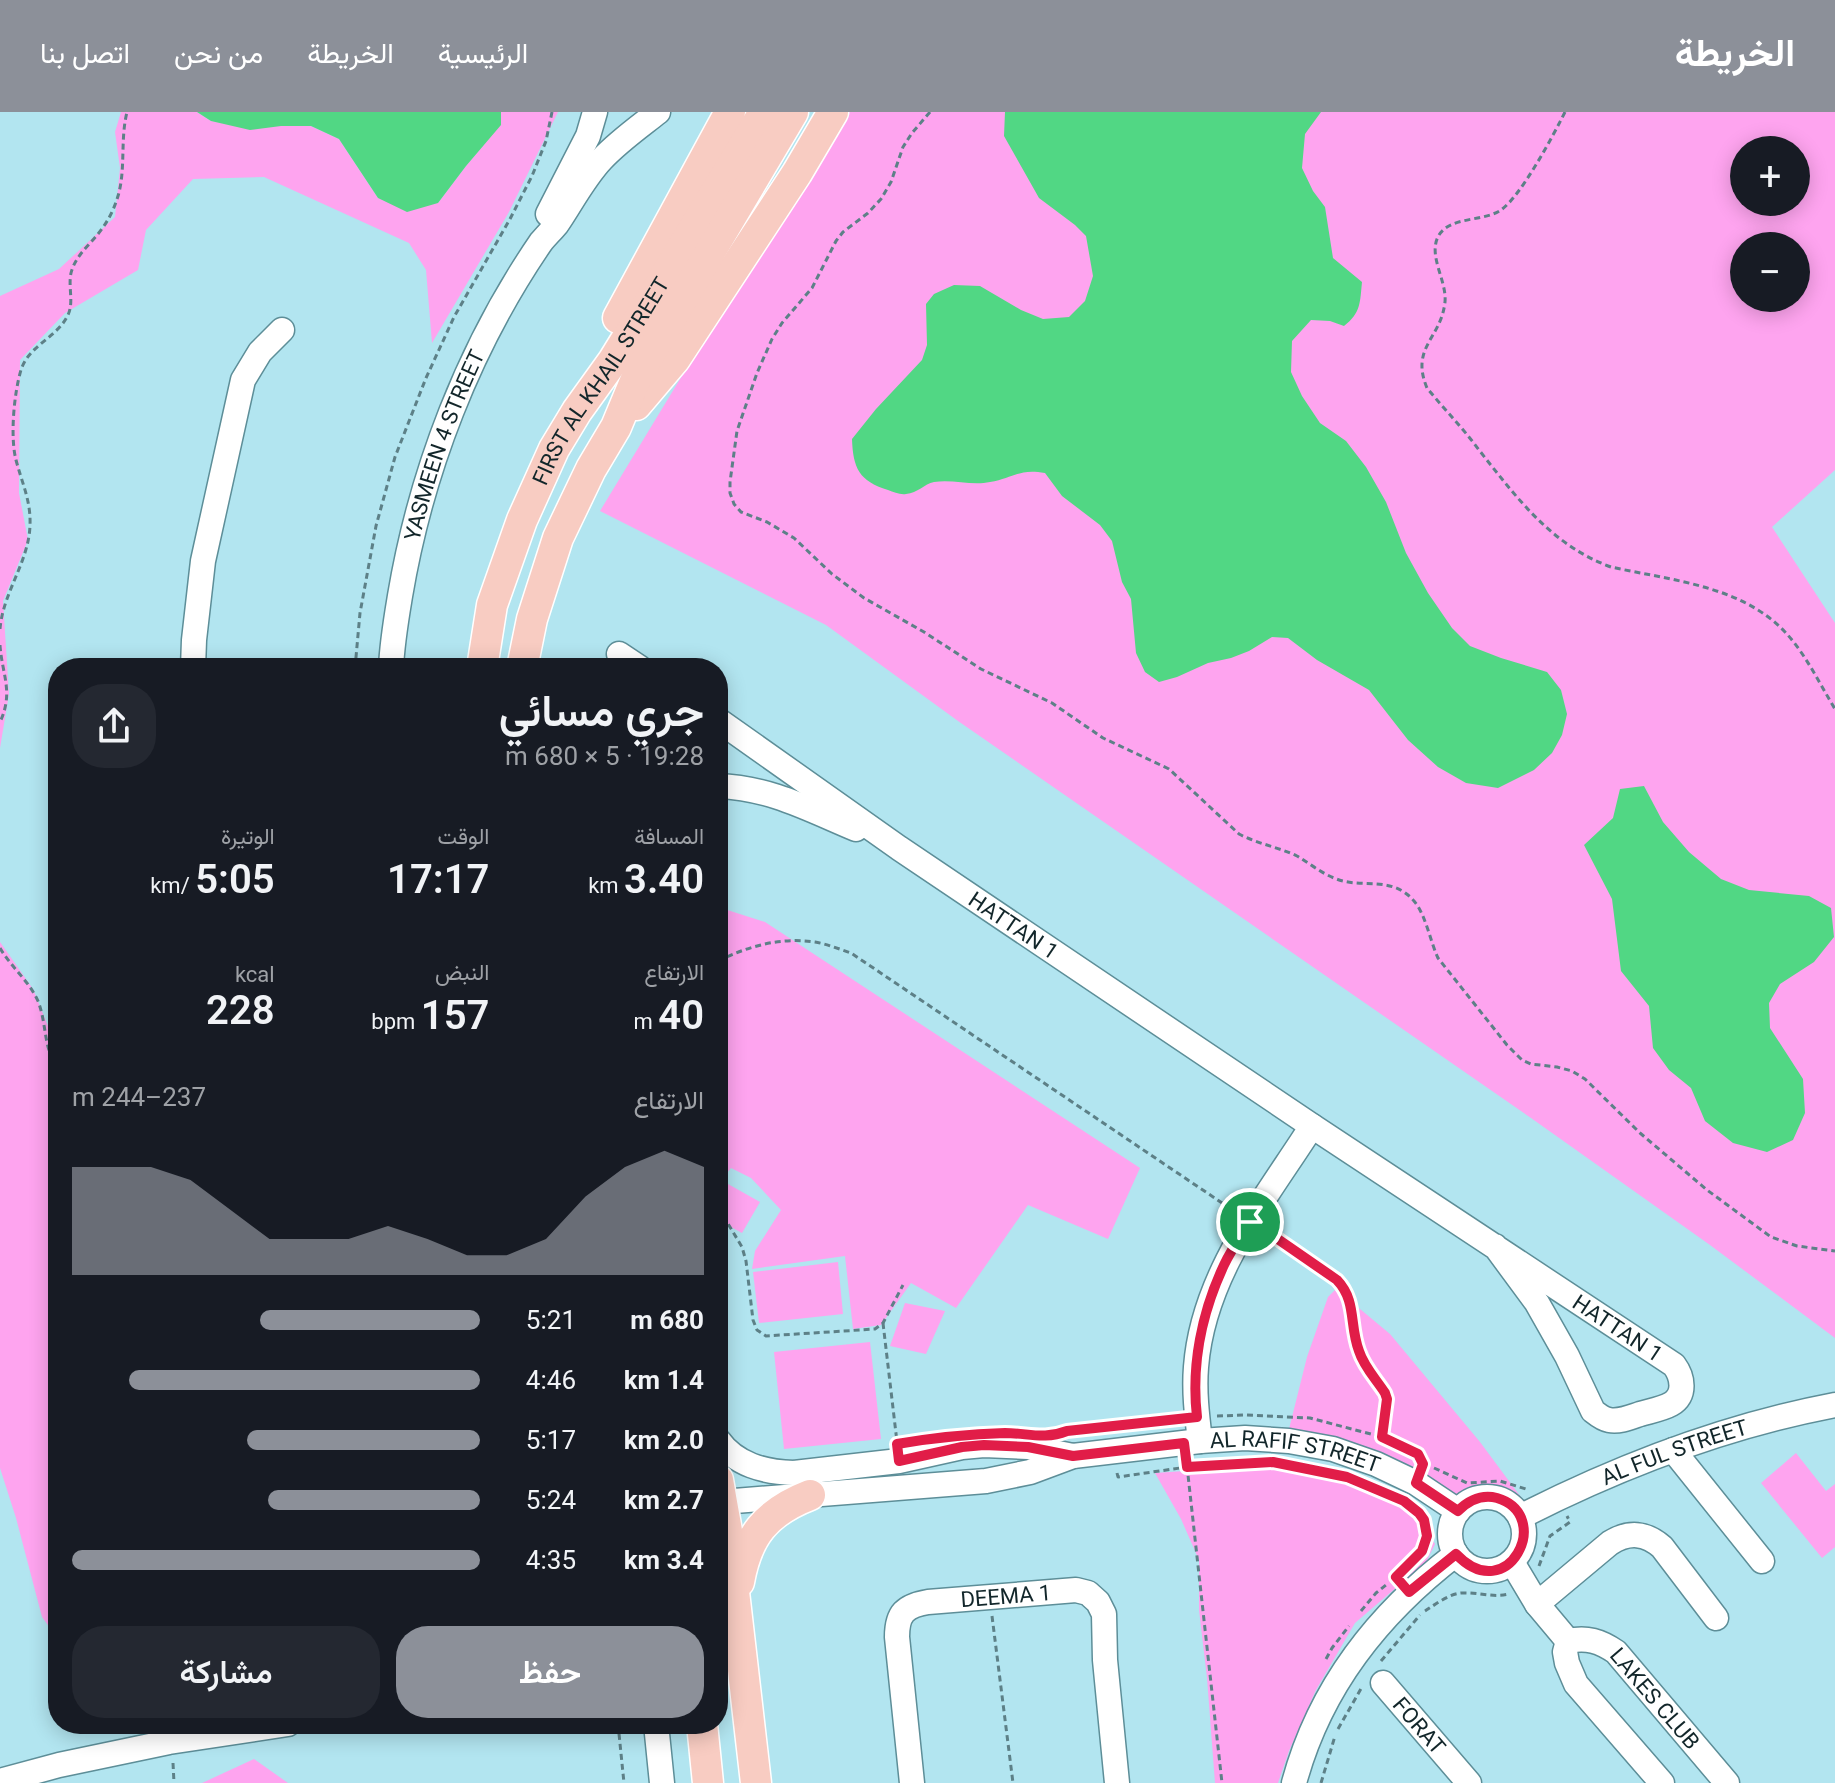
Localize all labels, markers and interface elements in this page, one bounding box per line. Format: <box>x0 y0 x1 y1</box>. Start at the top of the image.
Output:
text: الخريطة <box>1675 31 1795 75</box>
text: اتصل بنا <box>40 37 130 70</box>
text: من نحن <box>174 37 263 70</box>
text: الخريطة <box>307 37 394 70</box>
text: الرئيسية <box>438 37 528 70</box>
map controls <box>1730 136 1810 312</box>
button: + <box>1730 136 1810 216</box>
button: − <box>1730 232 1810 312</box>
street label: FIRST AL KHAIL STREET <box>527 272 674 489</box>
street label: YASMEEN 4 STREET <box>399 346 489 543</box>
button: share <box>72 684 156 768</box>
text: جري مسائي <box>499 685 704 737</box>
text: 19:28 · 5 × 680 m <box>505 741 704 771</box>
text: الوتيرة <box>221 824 275 849</box>
text: الوقت <box>438 824 489 849</box>
text: المسافة <box>634 824 704 849</box>
text: 5:05 <box>195 856 275 903</box>
text: 17:17 <box>387 856 489 903</box>
text: 3.40 <box>624 856 704 903</box>
text: /km <box>150 873 195 898</box>
text: km <box>588 873 624 898</box>
street label: HATTAN 1 <box>964 886 1063 964</box>
text: النبض <box>435 960 489 985</box>
text: الارتفاع <box>644 960 704 985</box>
text: kcal <box>235 962 275 987</box>
text: 228 <box>206 987 275 1034</box>
text: 157 <box>421 992 489 1039</box>
text: 40 <box>658 992 704 1039</box>
text: bpm <box>371 1009 421 1034</box>
text: m <box>634 1009 658 1034</box>
text: 237–244 m <box>72 1082 206 1112</box>
text: الارتفاع <box>633 1085 704 1115</box>
pin <box>1216 1188 1284 1256</box>
icon: arrive <box>1228 1200 1272 1244</box>
street label: HATTAN 1 <box>1568 1289 1667 1367</box>
text: 5:21 <box>526 1305 576 1335</box>
text: 680 m <box>630 1305 704 1335</box>
text: 4:46 <box>526 1365 576 1395</box>
text: 1.4 km <box>624 1365 704 1395</box>
street label: AL FUL STREET <box>1598 1414 1750 1490</box>
text: 5:17 <box>526 1425 576 1455</box>
text: 2.0 km <box>624 1425 704 1455</box>
street label: AL RAFIF STREET <box>1209 1425 1384 1477</box>
text: 5:24 <box>526 1485 576 1515</box>
text: 2.7 km <box>624 1485 704 1515</box>
text: 4:35 <box>526 1545 576 1575</box>
text: 3.4 km <box>624 1545 704 1575</box>
street label: DEEMA 1 <box>960 1580 1052 1612</box>
button: مشاركة <box>72 1626 380 1718</box>
button: حفظ <box>396 1626 704 1718</box>
street label: LAKES CLUB <box>1605 1643 1705 1754</box>
street label: FORAT <box>1388 1692 1451 1759</box>

